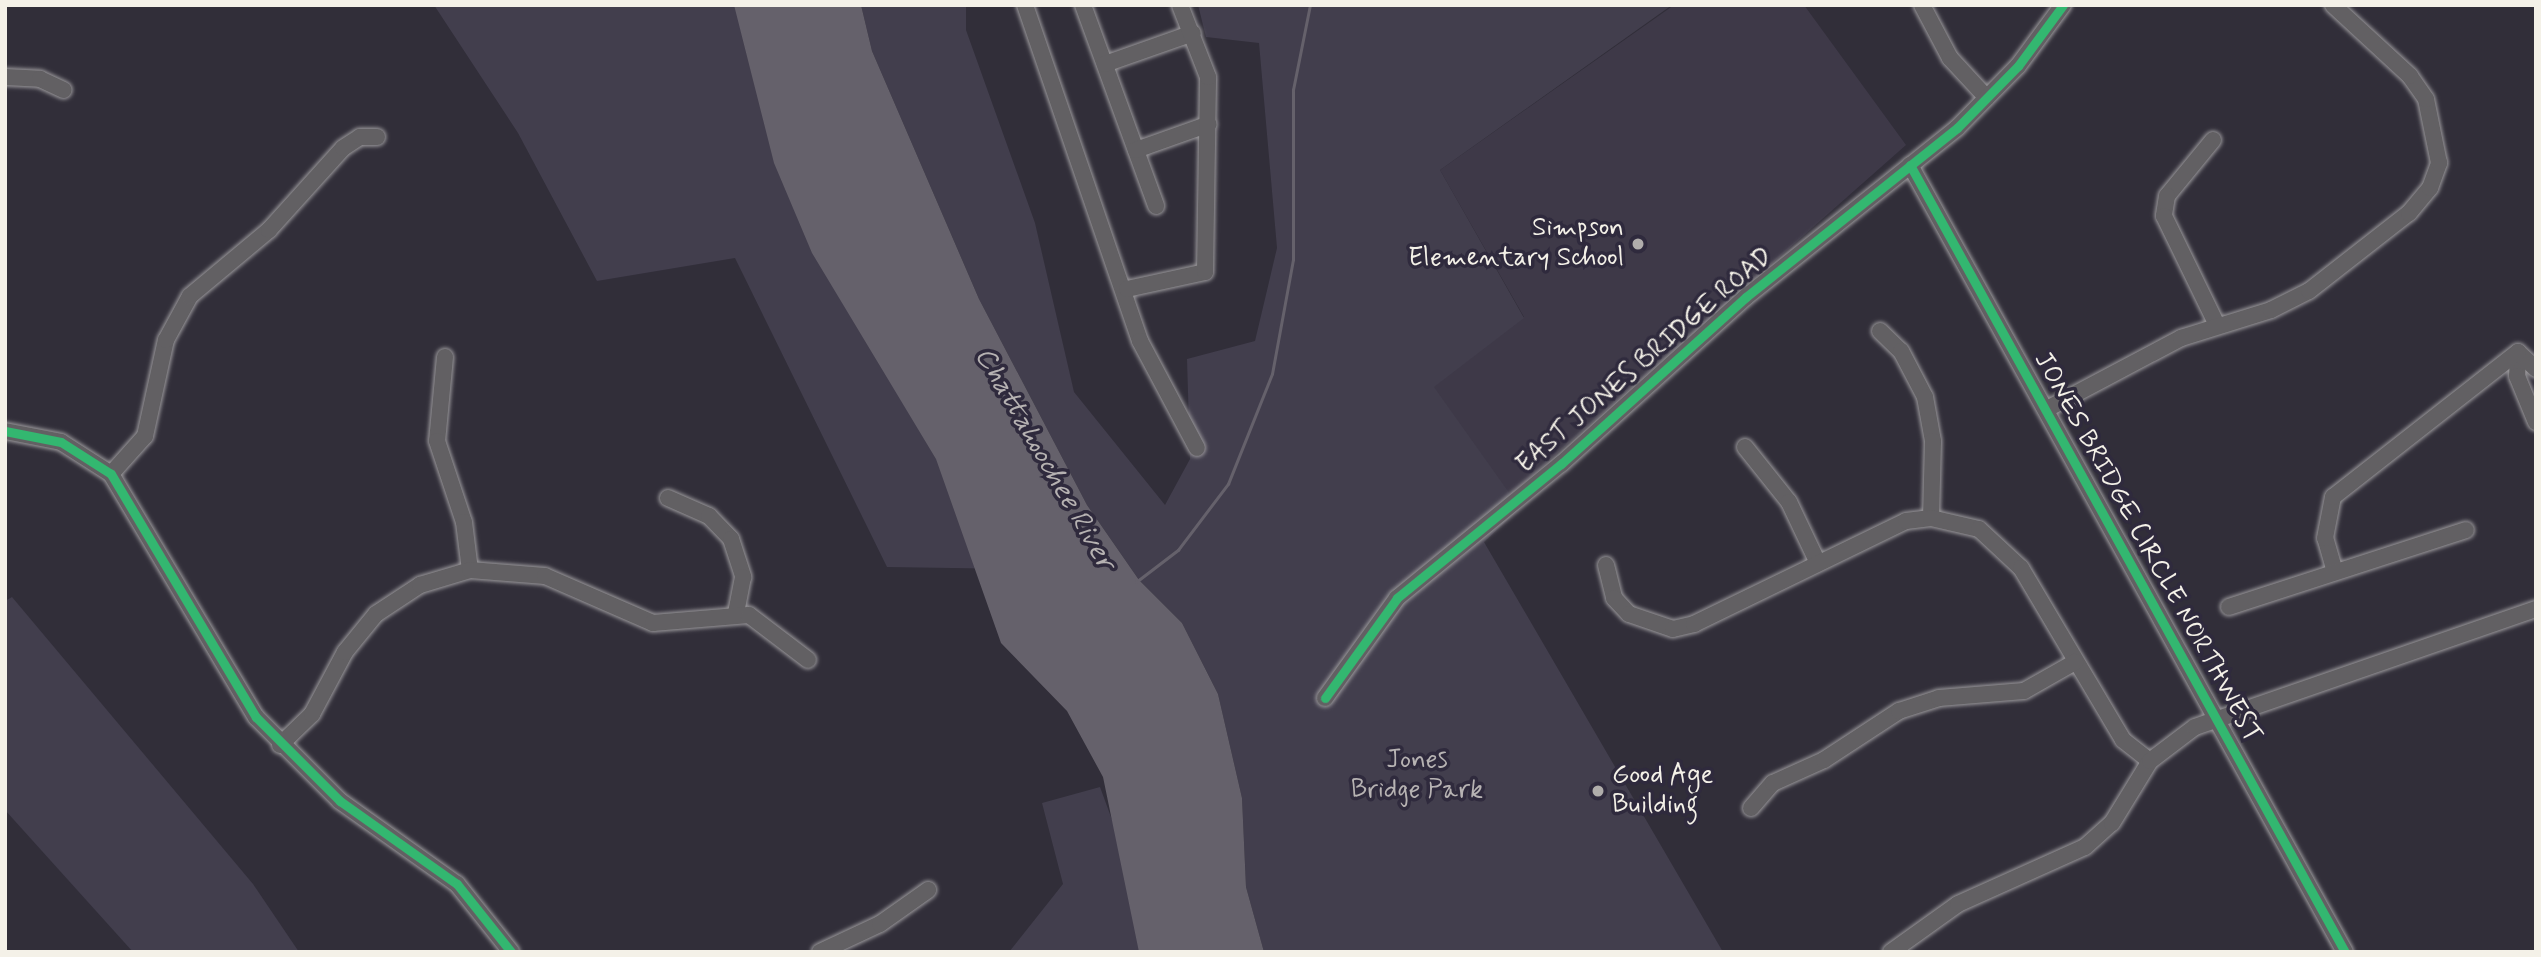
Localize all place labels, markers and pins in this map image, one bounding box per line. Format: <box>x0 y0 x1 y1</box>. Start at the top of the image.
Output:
place label: Simpson Elementary School <box>1408 213 1624 274</box>
marker: Simpson Elementary School <box>1630 236 1646 252</box>
place label: Good Age Building <box>1612 760 1710 822</box>
marker: Good Age Building <box>1590 783 1606 799</box>

